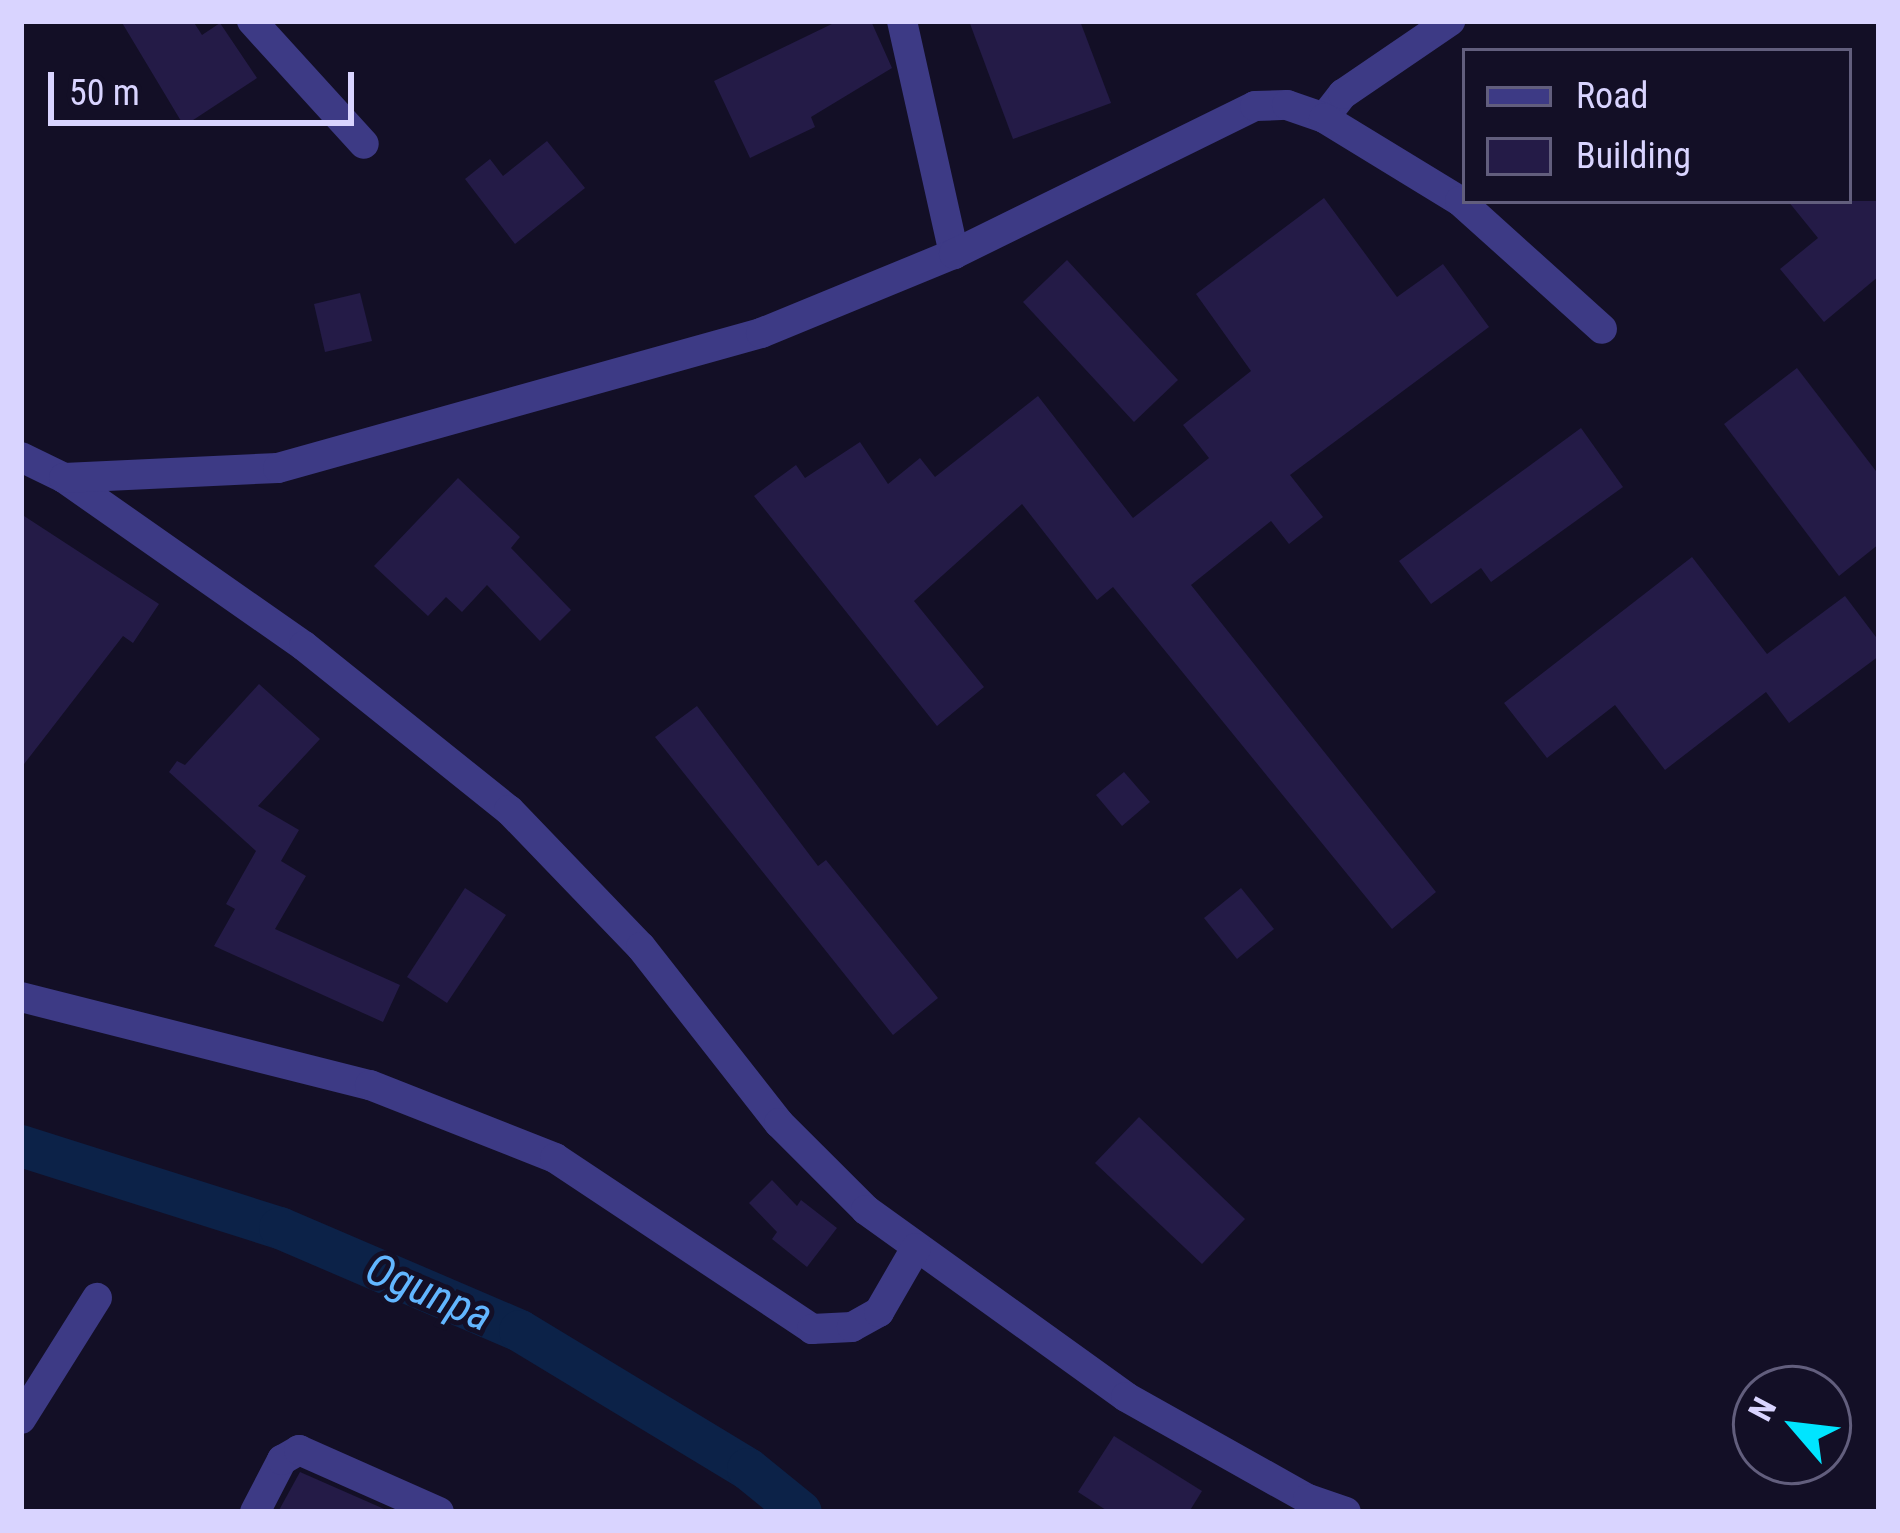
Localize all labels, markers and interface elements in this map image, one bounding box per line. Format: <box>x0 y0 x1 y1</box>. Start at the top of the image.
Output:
scale bar <box>54 48 360 122</box>
legend <box>1462 48 1852 204</box>
text: 50 m <box>69 72 140 114</box>
text: Road <box>1576 75 1648 117</box>
text: Building <box>1576 135 1691 177</box>
water label: Ogunpa <box>357 1241 501 1343</box>
north arrow <box>1732 1365 1852 1485</box>
text: N <box>1740 1391 1784 1427</box>

